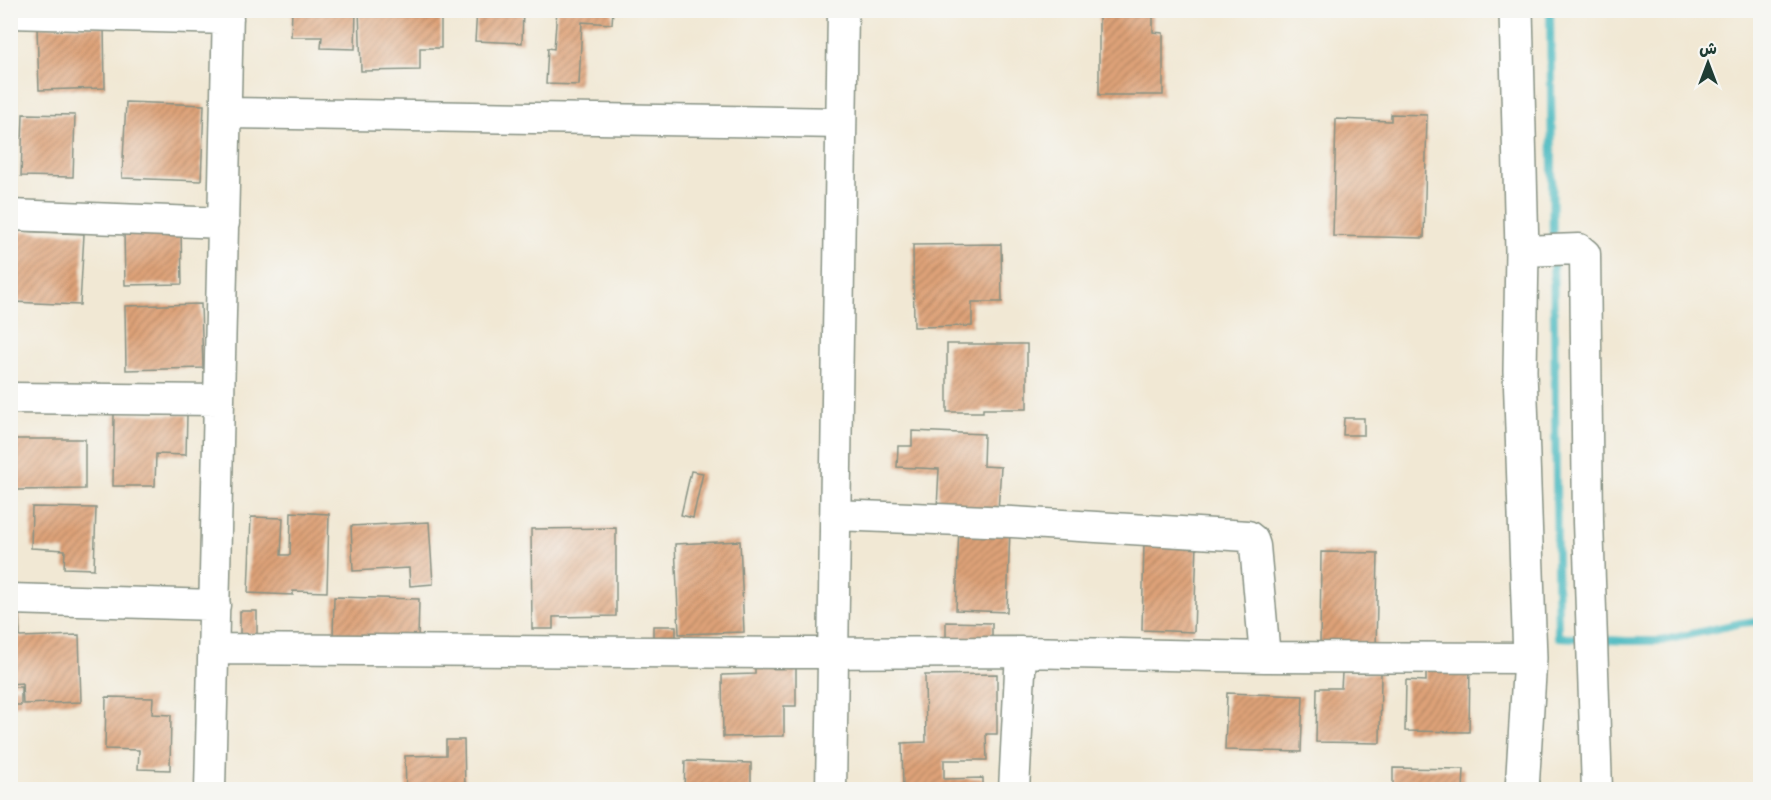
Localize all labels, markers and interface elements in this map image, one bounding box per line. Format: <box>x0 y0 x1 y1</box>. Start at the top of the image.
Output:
north arrow <box>1678 33 1738 93</box>
text: ش <box>1699 37 1717 62</box>

